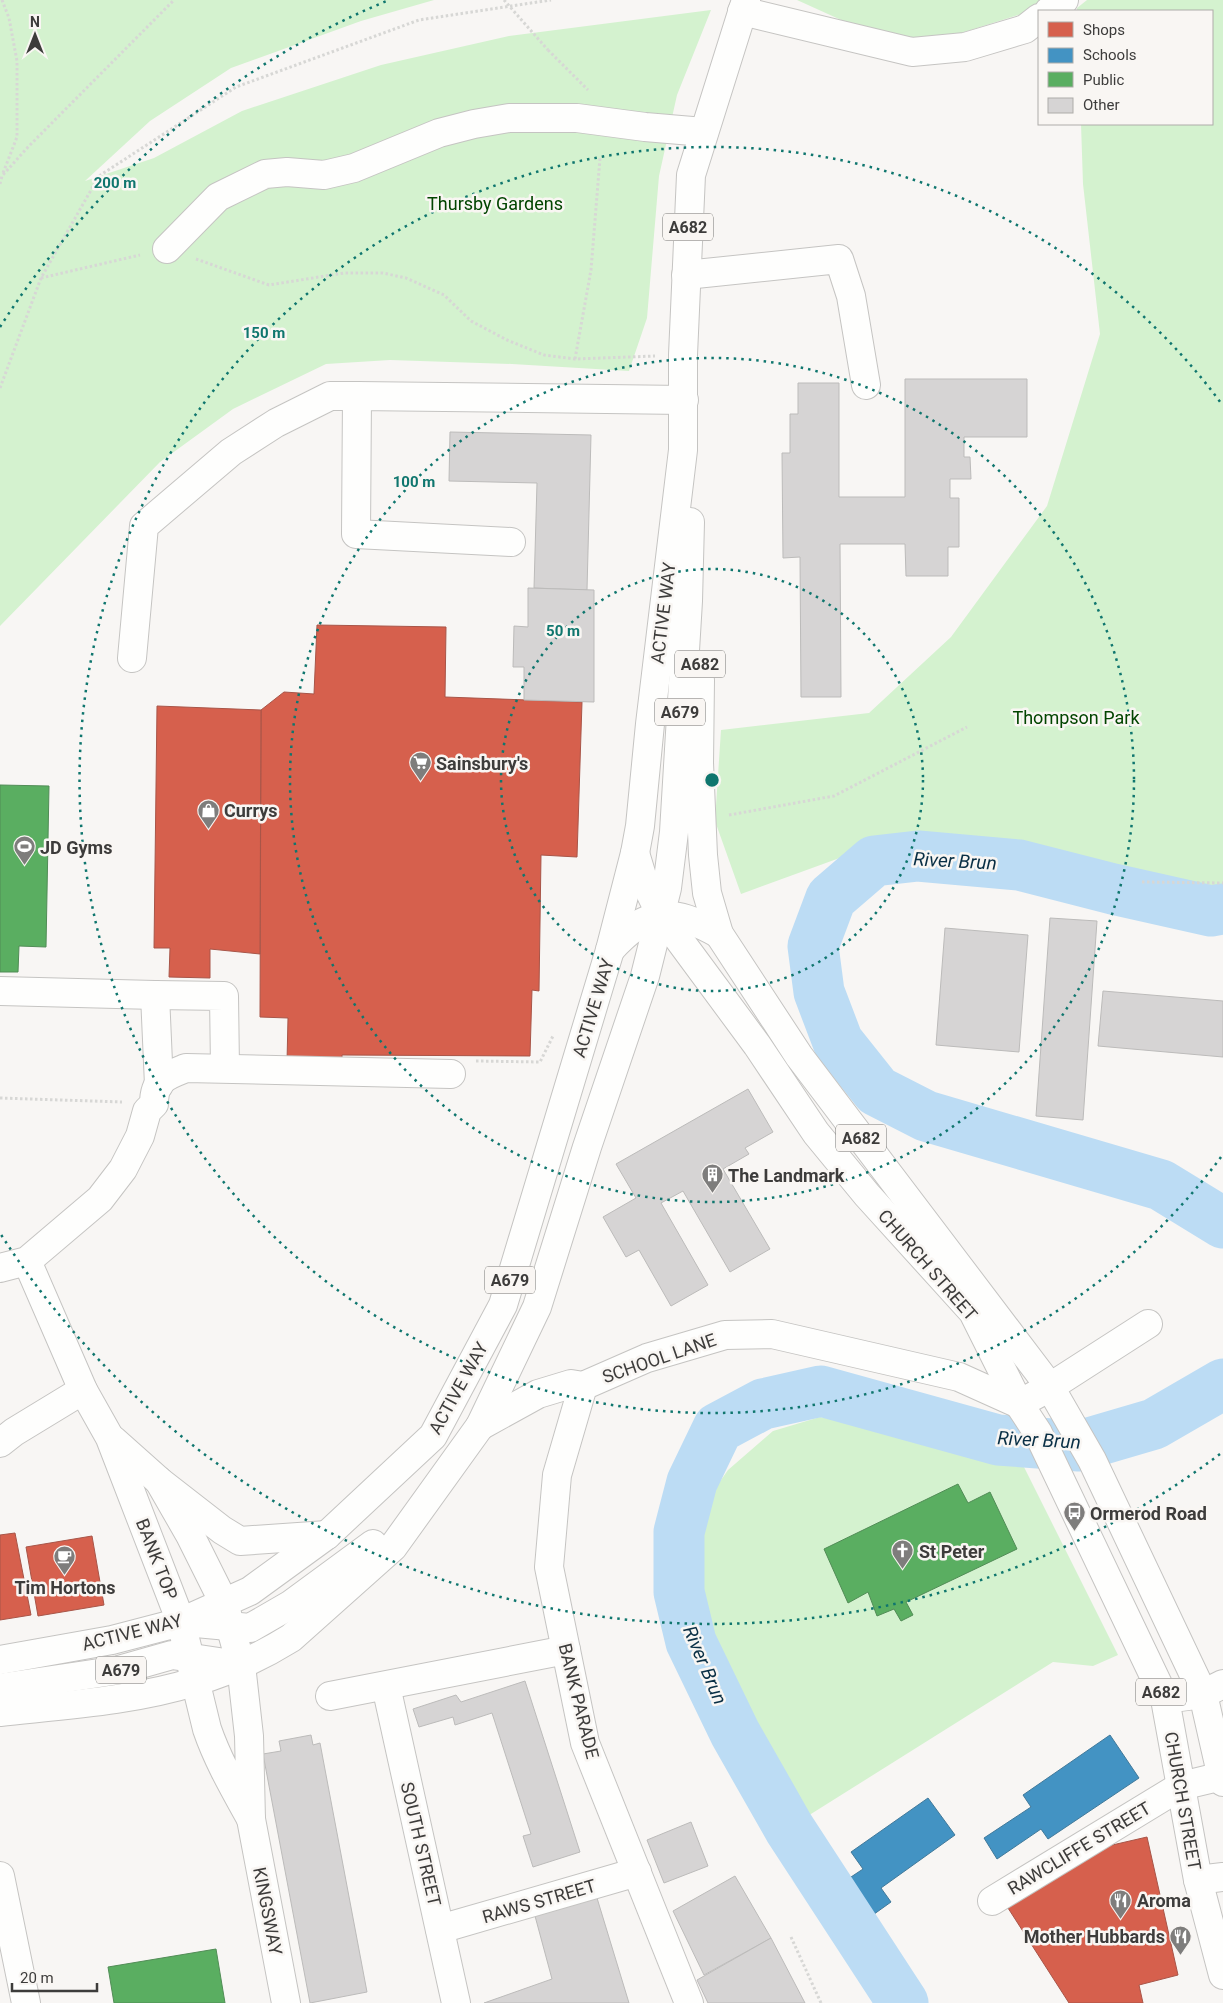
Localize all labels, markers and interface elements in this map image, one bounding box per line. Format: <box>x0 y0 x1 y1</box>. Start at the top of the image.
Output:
north arrow <box>10 10 60 60</box>
legend <box>1038 10 1213 125</box>
text: N <box>30 14 40 30</box>
text: Shops <box>1083 21 1125 39</box>
text: Schools <box>1083 46 1137 64</box>
text: Public <box>1083 71 1124 89</box>
text: Other <box>1083 96 1120 114</box>
text: 200 m <box>94 174 136 192</box>
park label: Thursby Gardens <box>427 193 563 214</box>
road number: A682 <box>663 213 713 240</box>
text: 150 m <box>243 324 285 342</box>
text: 100 m <box>393 473 435 491</box>
street label: ACTIVE WAY <box>646 561 680 665</box>
text: 50 m <box>546 622 580 640</box>
road number: A682 <box>675 651 725 678</box>
road number: A679 <box>655 699 705 726</box>
park label: Thompson Park <box>1012 707 1140 728</box>
supermarket icon: Sainsbury's <box>408 751 432 782</box>
place label: Sainsbury's <box>436 753 528 774</box>
centre of rings <box>703 771 721 789</box>
shop icon: Currys <box>196 798 220 829</box>
place label: Currys <box>224 800 278 821</box>
sports icon: JD Gyms <box>12 835 36 866</box>
place label: JD Gyms <box>40 837 112 858</box>
water label: River Brun <box>913 847 997 875</box>
street label: ACTIVE WAY <box>568 956 618 1060</box>
road number: A682 <box>836 1124 886 1152</box>
building icon: The Landmark <box>700 1163 724 1194</box>
place label: The Landmark <box>728 1165 845 1186</box>
street label: CHURCH STREET <box>874 1205 982 1325</box>
road number: A679 <box>485 1266 535 1294</box>
street label: SCHOOL LANE <box>599 1329 719 1387</box>
street label: ACTIVE WAY <box>424 1338 492 1438</box>
water label: River Brun <box>997 1426 1081 1454</box>
bus stop icon: Ormerod Road <box>1062 1501 1086 1532</box>
place label: Ormerod Road <box>1090 1503 1207 1524</box>
street label: BANK TOP <box>132 1515 182 1603</box>
church icon: St Peter <box>891 1539 915 1570</box>
place label: St Peter <box>919 1541 985 1562</box>
cafe icon: Tim Hortons <box>53 1545 77 1576</box>
place label: Tim Hortons <box>14 1577 116 1598</box>
street label: ACTIVE WAY <box>80 1609 184 1655</box>
water label: River Brun <box>678 1622 732 1708</box>
street label: BANK PARADE <box>554 1641 604 1761</box>
road number: A679 <box>96 1656 146 1684</box>
road number: A682 <box>1136 1678 1186 1705</box>
street label: CHURCH STREET <box>1160 1730 1206 1872</box>
street label: SOUTH STREET <box>397 1780 446 1908</box>
street label: RAWCLIFFE STREET <box>1004 1797 1154 1899</box>
street label: KINGSWAY <box>249 1865 287 1957</box>
street label: RAWS STREET <box>480 1875 598 1927</box>
restaurant icon: Aroma <box>1109 1888 1133 1919</box>
place label: Aroma <box>1137 1890 1191 1911</box>
restaurant icon: Mother Hubbards <box>1169 1924 1193 1955</box>
place label: Mother Hubbards <box>1024 1926 1165 1947</box>
scale bar <box>12 1960 98 1992</box>
text: 20 m <box>20 1969 54 1987</box>

